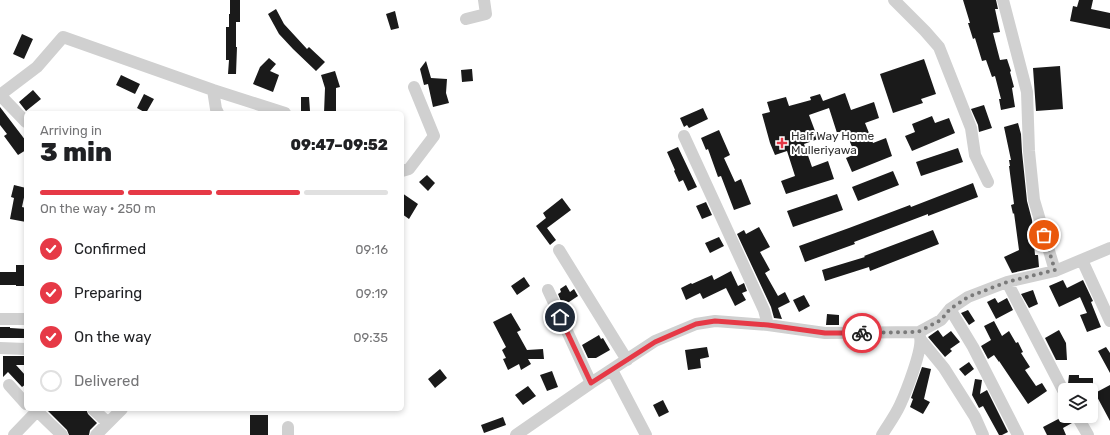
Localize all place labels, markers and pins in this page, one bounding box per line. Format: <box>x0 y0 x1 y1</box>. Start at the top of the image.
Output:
place label: Half Way Home Mulleriyawa <box>791 129 874 157</box>
marker: Half Way Home Mulleriyawa <box>776 137 788 149</box>
pin <box>1027 218 1061 252</box>
pin <box>543 300 577 334</box>

